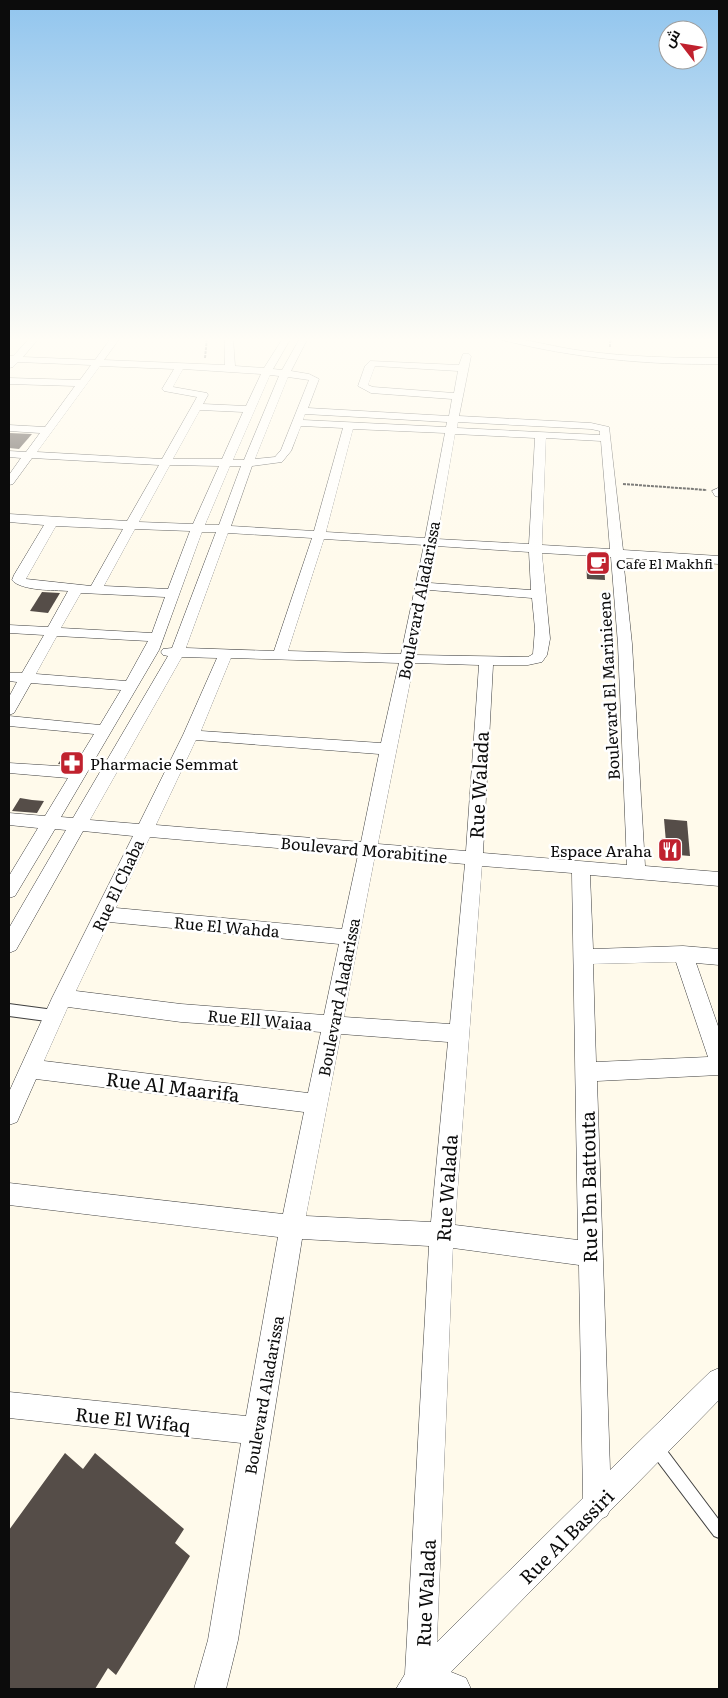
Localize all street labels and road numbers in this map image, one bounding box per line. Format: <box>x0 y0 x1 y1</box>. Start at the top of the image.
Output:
street label: Boulevard Aladarissa <box>391 518 445 681</box>
street label: Boulevard El Marinieene <box>591 591 625 781</box>
street label: Rue Walada <box>461 730 495 840</box>
street label: Boulevard Morabitine <box>280 830 448 868</box>
street label: Rue El Chaba <box>85 835 149 935</box>
street label: Rue El Wahda <box>173 909 281 943</box>
street label: Boulevard Aladarissa <box>311 915 365 1078</box>
street label: Rue Ell Waiaa <box>207 1002 314 1036</box>
street label: Rue Al Maarifa <box>105 1064 242 1108</box>
street label: Rue Ibn Battouta <box>573 1110 603 1263</box>
street label: Rue Walada <box>428 1133 464 1243</box>
street label: Boulevard Aladarissa <box>237 1313 289 1476</box>
street label: Rue El Wifaq <box>74 1399 193 1439</box>
street label: Rue Al Bassiri <box>512 1482 620 1590</box>
street label: Rue Walada <box>408 1538 442 1648</box>

